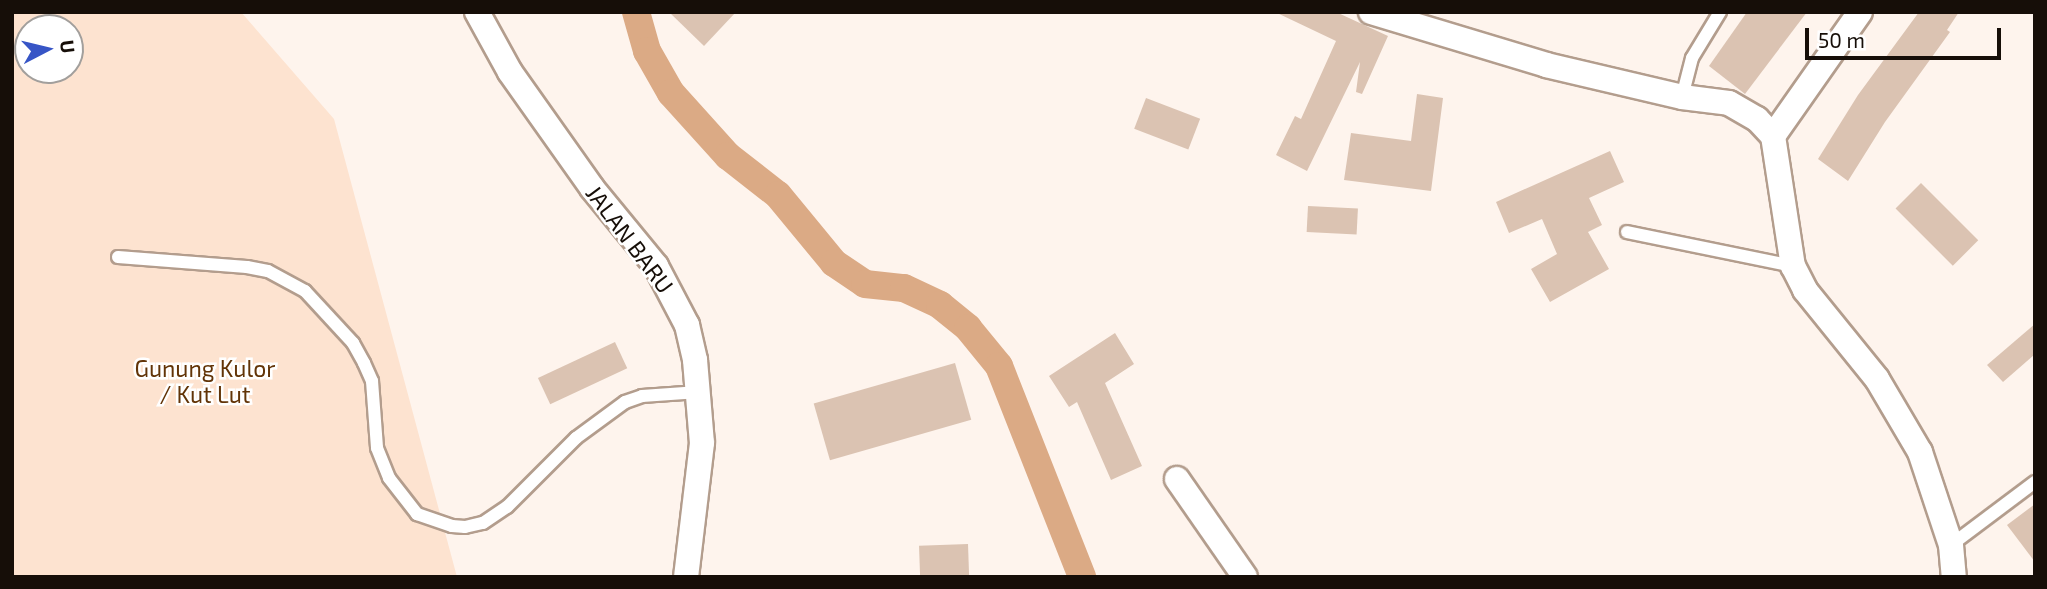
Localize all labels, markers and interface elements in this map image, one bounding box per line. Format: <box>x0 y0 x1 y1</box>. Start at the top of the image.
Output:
north arrow <box>14 14 84 84</box>
scale bar <box>1809 14 2005 58</box>
text: 50 m <box>1818 27 1865 52</box>
text: U <box>56 39 81 54</box>
street label: JALAN BARU <box>581 180 679 298</box>
park label: Gunung Kulor / Kut Lut <box>134 354 276 408</box>

